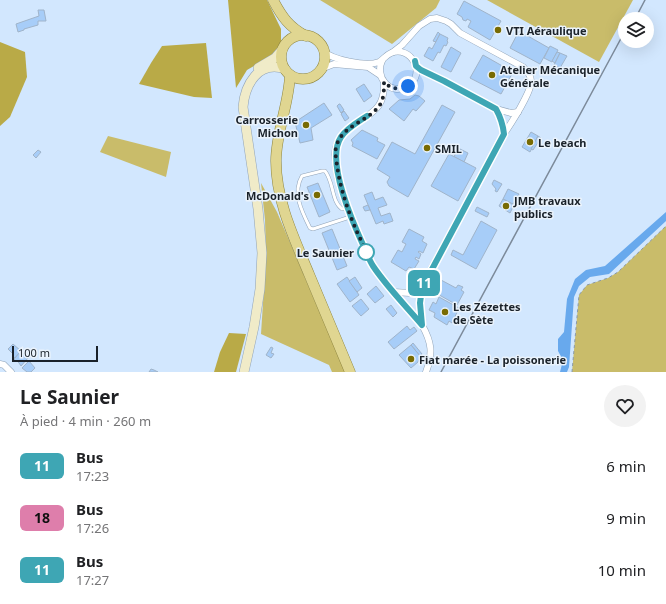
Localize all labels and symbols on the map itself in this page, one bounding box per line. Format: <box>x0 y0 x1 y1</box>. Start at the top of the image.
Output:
place label: VTI Aéraulique <box>506 23 587 38</box>
marker: VTI Aéraulique <box>493 25 503 35</box>
place label: Atelier Mécanique Générale <box>500 62 601 90</box>
marker: Atelier Mécanique Générale <box>487 70 497 80</box>
your location <box>398 76 418 96</box>
place label: Carrosserie Michon <box>235 112 298 140</box>
marker: Carrosserie Michon <box>301 120 311 130</box>
place label: Le beach <box>538 135 587 150</box>
marker: Le beach <box>525 137 535 147</box>
place label: SMIL <box>435 141 462 156</box>
marker: SMIL <box>422 143 432 153</box>
place label: McDonald's <box>246 188 309 203</box>
marker: McDonald's <box>312 190 322 200</box>
place label: JMB travaux publics <box>513 193 581 221</box>
marker: JMB travaux publics <box>501 201 511 211</box>
marker: Le Saunier <box>357 243 375 261</box>
place label: Le Saunier <box>297 245 354 260</box>
line badge: 11 <box>406 270 442 296</box>
place label: Les Zézettes de Sète <box>453 299 521 327</box>
marker: Les Zézettes de Sète <box>440 307 450 317</box>
scale bar <box>12 344 98 363</box>
place label: Fiat marée - La poissonerie <box>419 352 566 367</box>
marker: Fiat marée - La poissonerie <box>406 354 416 364</box>

